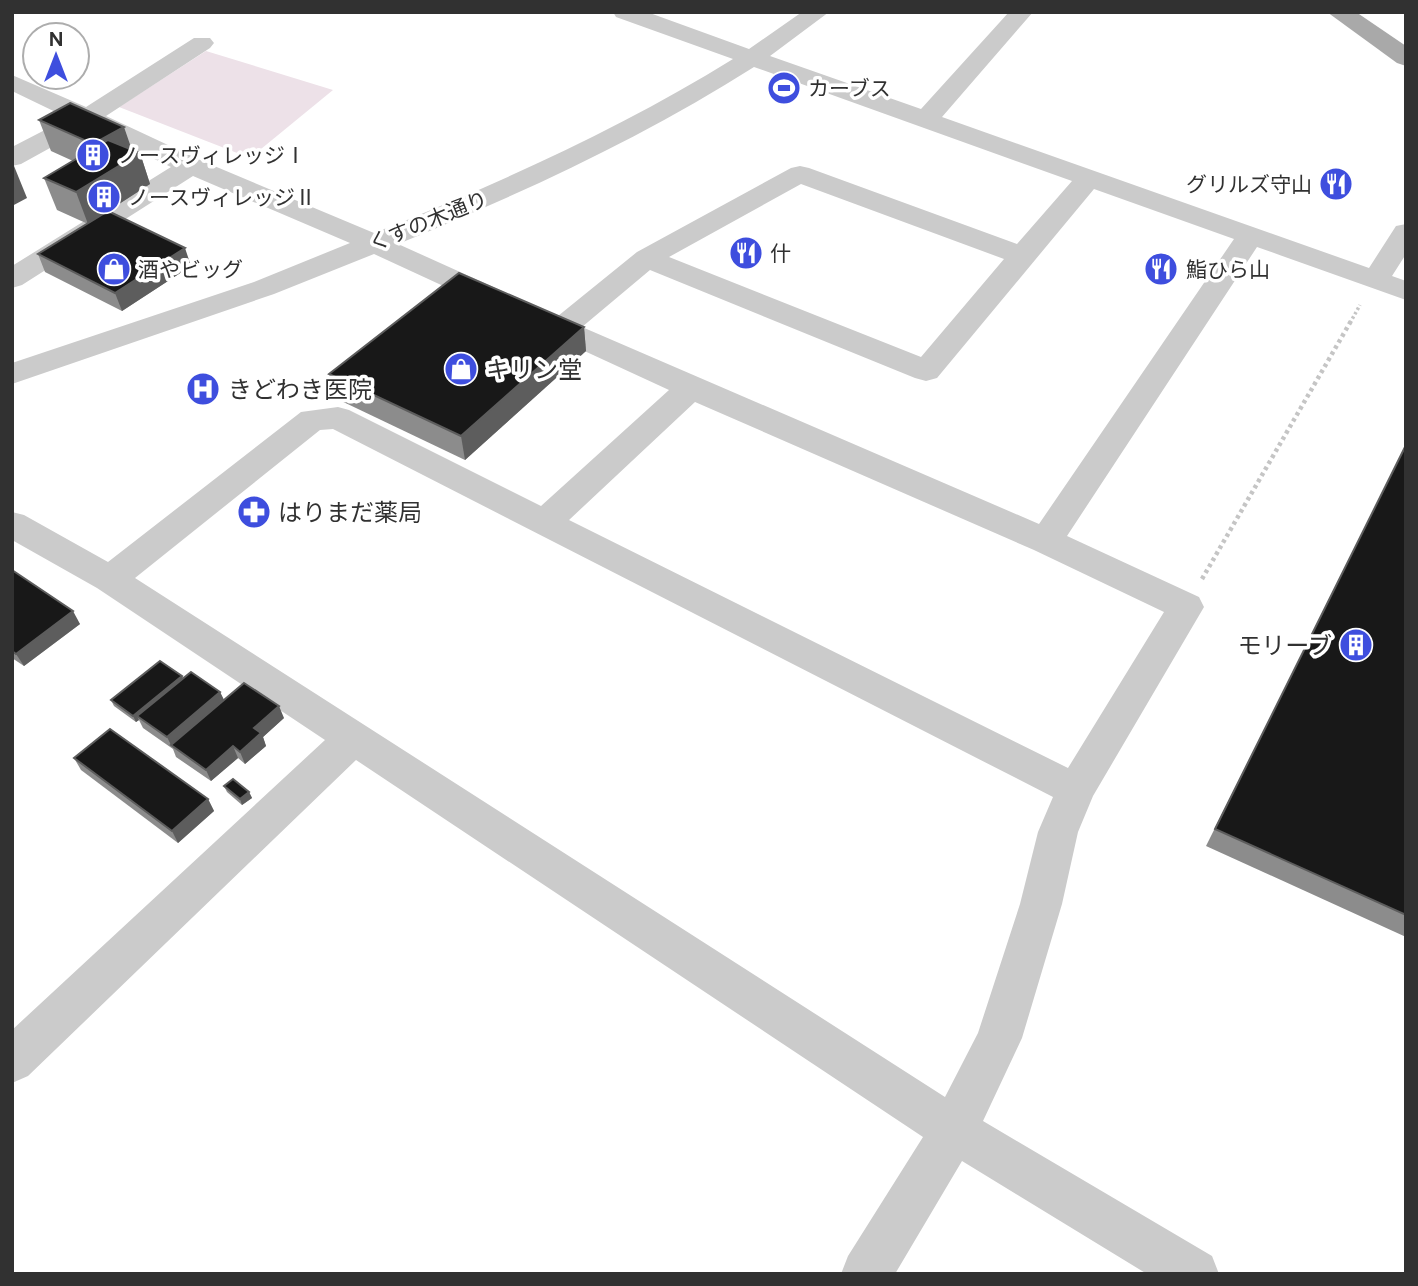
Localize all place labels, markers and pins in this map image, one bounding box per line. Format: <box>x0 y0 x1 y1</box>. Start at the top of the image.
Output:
sports icon: カーブス <box>765 69 803 107</box>
place label: カーブス <box>808 76 891 101</box>
building icon: ノースヴィレッジⅠ <box>74 136 112 174</box>
place label: ノースヴィレッジⅠ <box>118 143 306 168</box>
restaurant icon: グリルズ守山 <box>1317 165 1355 203</box>
place label: グリルズ守山 <box>1186 172 1312 197</box>
building icon: ノースヴィレッジⅡ <box>85 178 123 216</box>
place label: ノースヴィレッジⅡ <box>128 185 316 210</box>
restaurant icon: 什 <box>727 234 765 272</box>
place label: 什 <box>770 241 791 266</box>
shop icon: 酒やビッグ <box>95 250 133 288</box>
restaurant icon: 鮨ひら山 <box>1142 250 1180 288</box>
place label: 酒やビッグ <box>138 257 243 282</box>
place label: 鮨ひら山 <box>1186 257 1270 282</box>
shop icon: キリン堂 <box>442 350 480 388</box>
place label: キリン堂 <box>486 355 582 384</box>
hospital icon: きどわき医院 <box>184 370 222 408</box>
place label: きどわき医院 <box>228 375 372 404</box>
pharmacy icon: はりまだ薬局 <box>235 493 273 531</box>
place label: はりまだ薬局 <box>278 498 422 527</box>
building icon: モリーブ <box>1337 626 1375 664</box>
place label: モリーブ <box>1237 631 1332 660</box>

